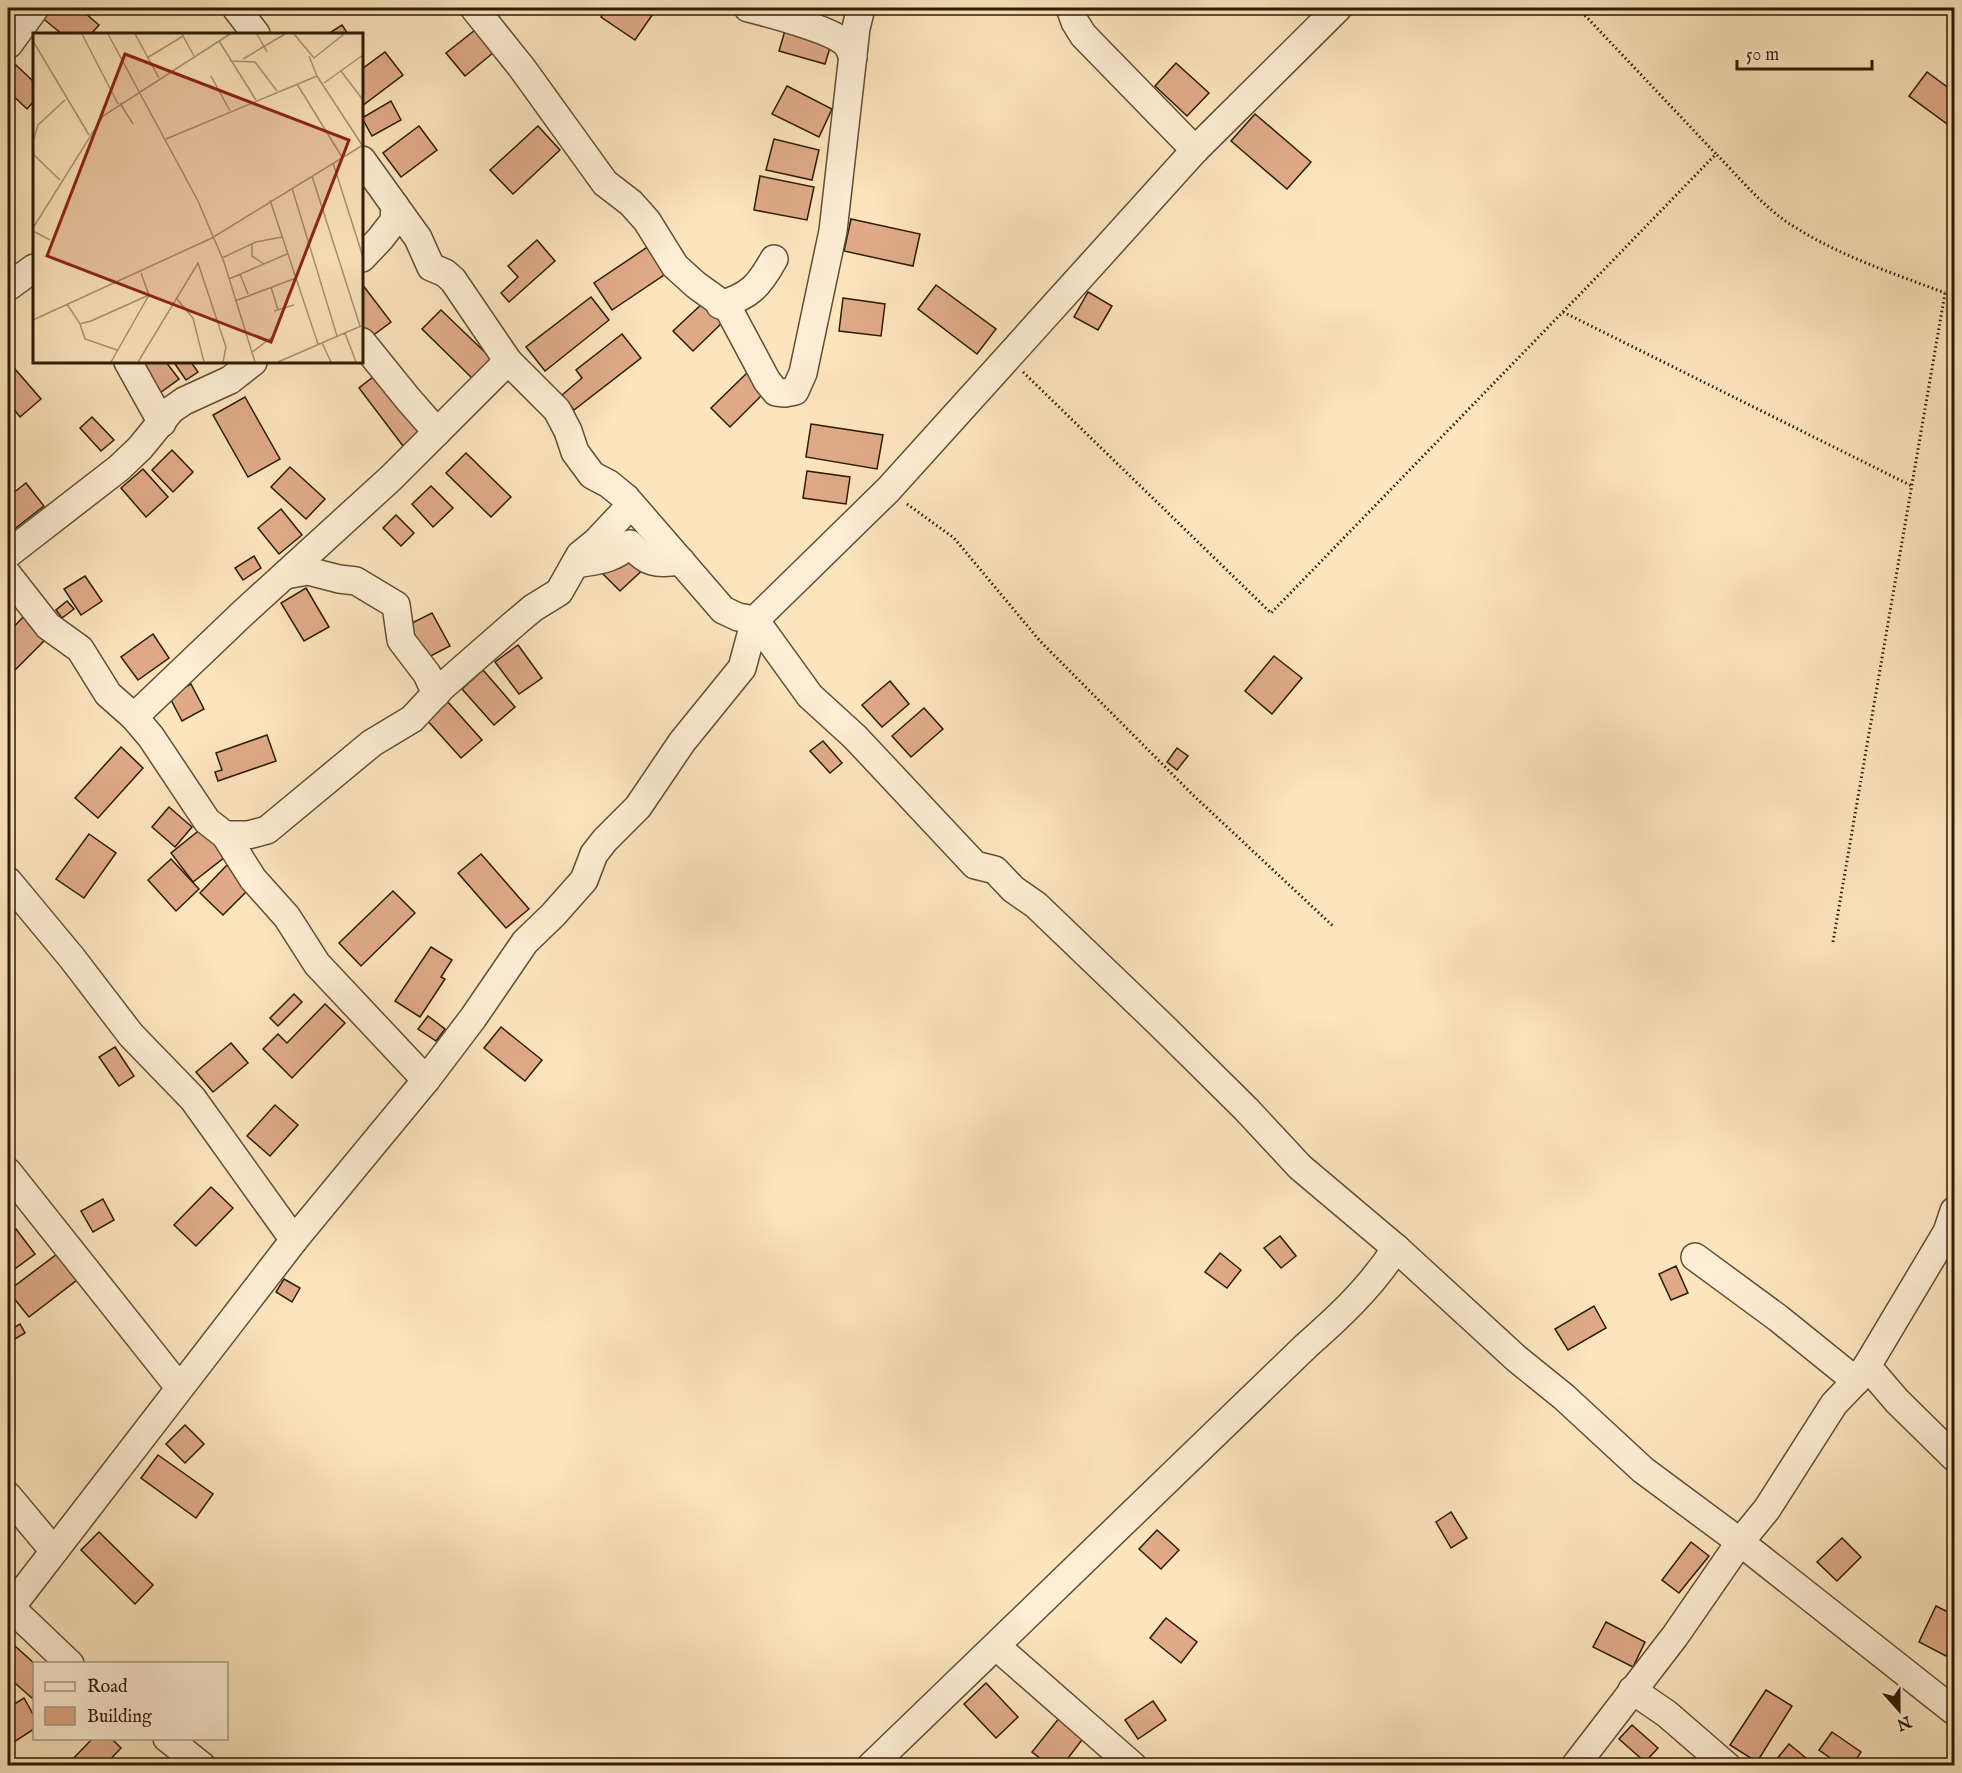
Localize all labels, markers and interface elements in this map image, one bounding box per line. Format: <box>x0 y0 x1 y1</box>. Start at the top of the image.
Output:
inset map <box>33 33 363 363</box>
scale bar <box>1737 33 1872 71</box>
text: 50 m <box>1746 44 1779 67</box>
legend <box>33 1662 228 1740</box>
text: Road <box>87 1676 128 1699</box>
north arrow <box>1869 1680 1929 1740</box>
text: Building <box>87 1706 152 1729</box>
text: N <box>1893 1710 1915 1734</box>

